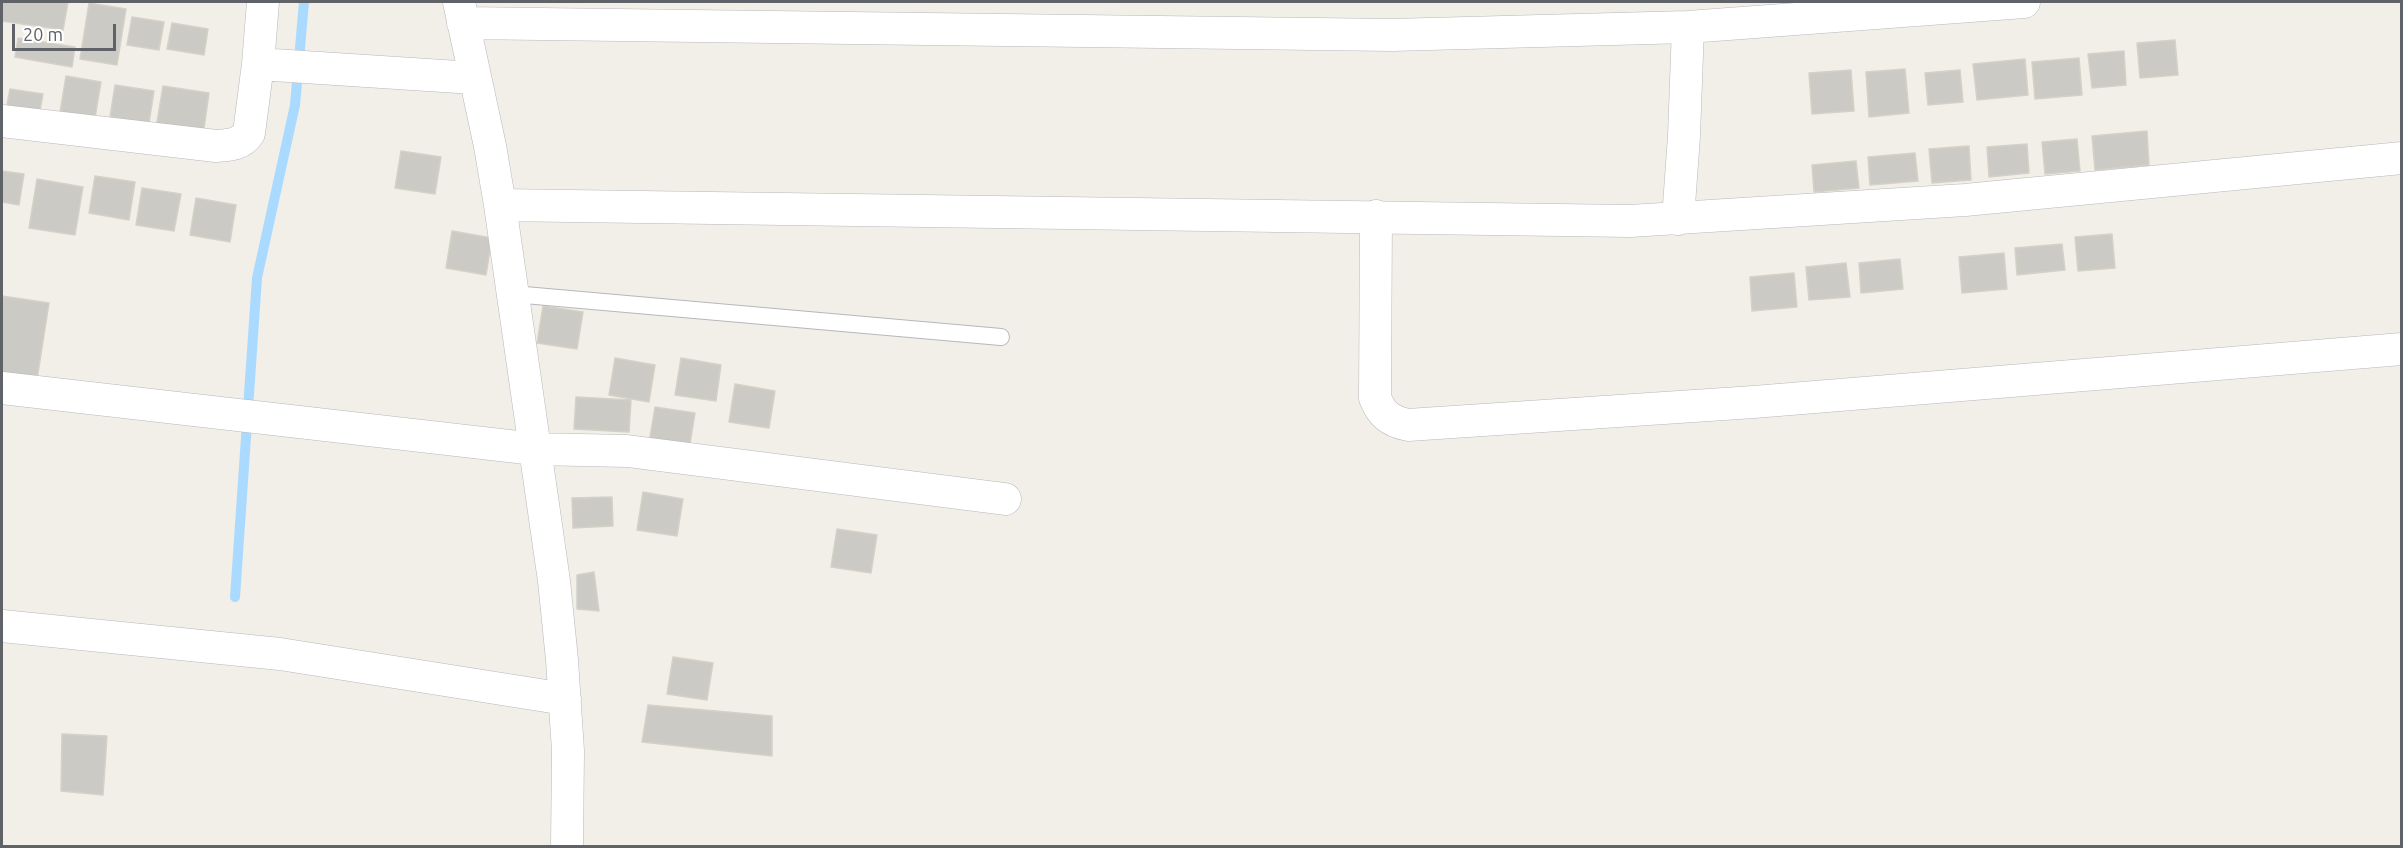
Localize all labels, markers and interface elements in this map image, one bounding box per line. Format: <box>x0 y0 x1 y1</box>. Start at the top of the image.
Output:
scale bar <box>15 12 118 50</box>
text: 20 m <box>23 24 63 44</box>

